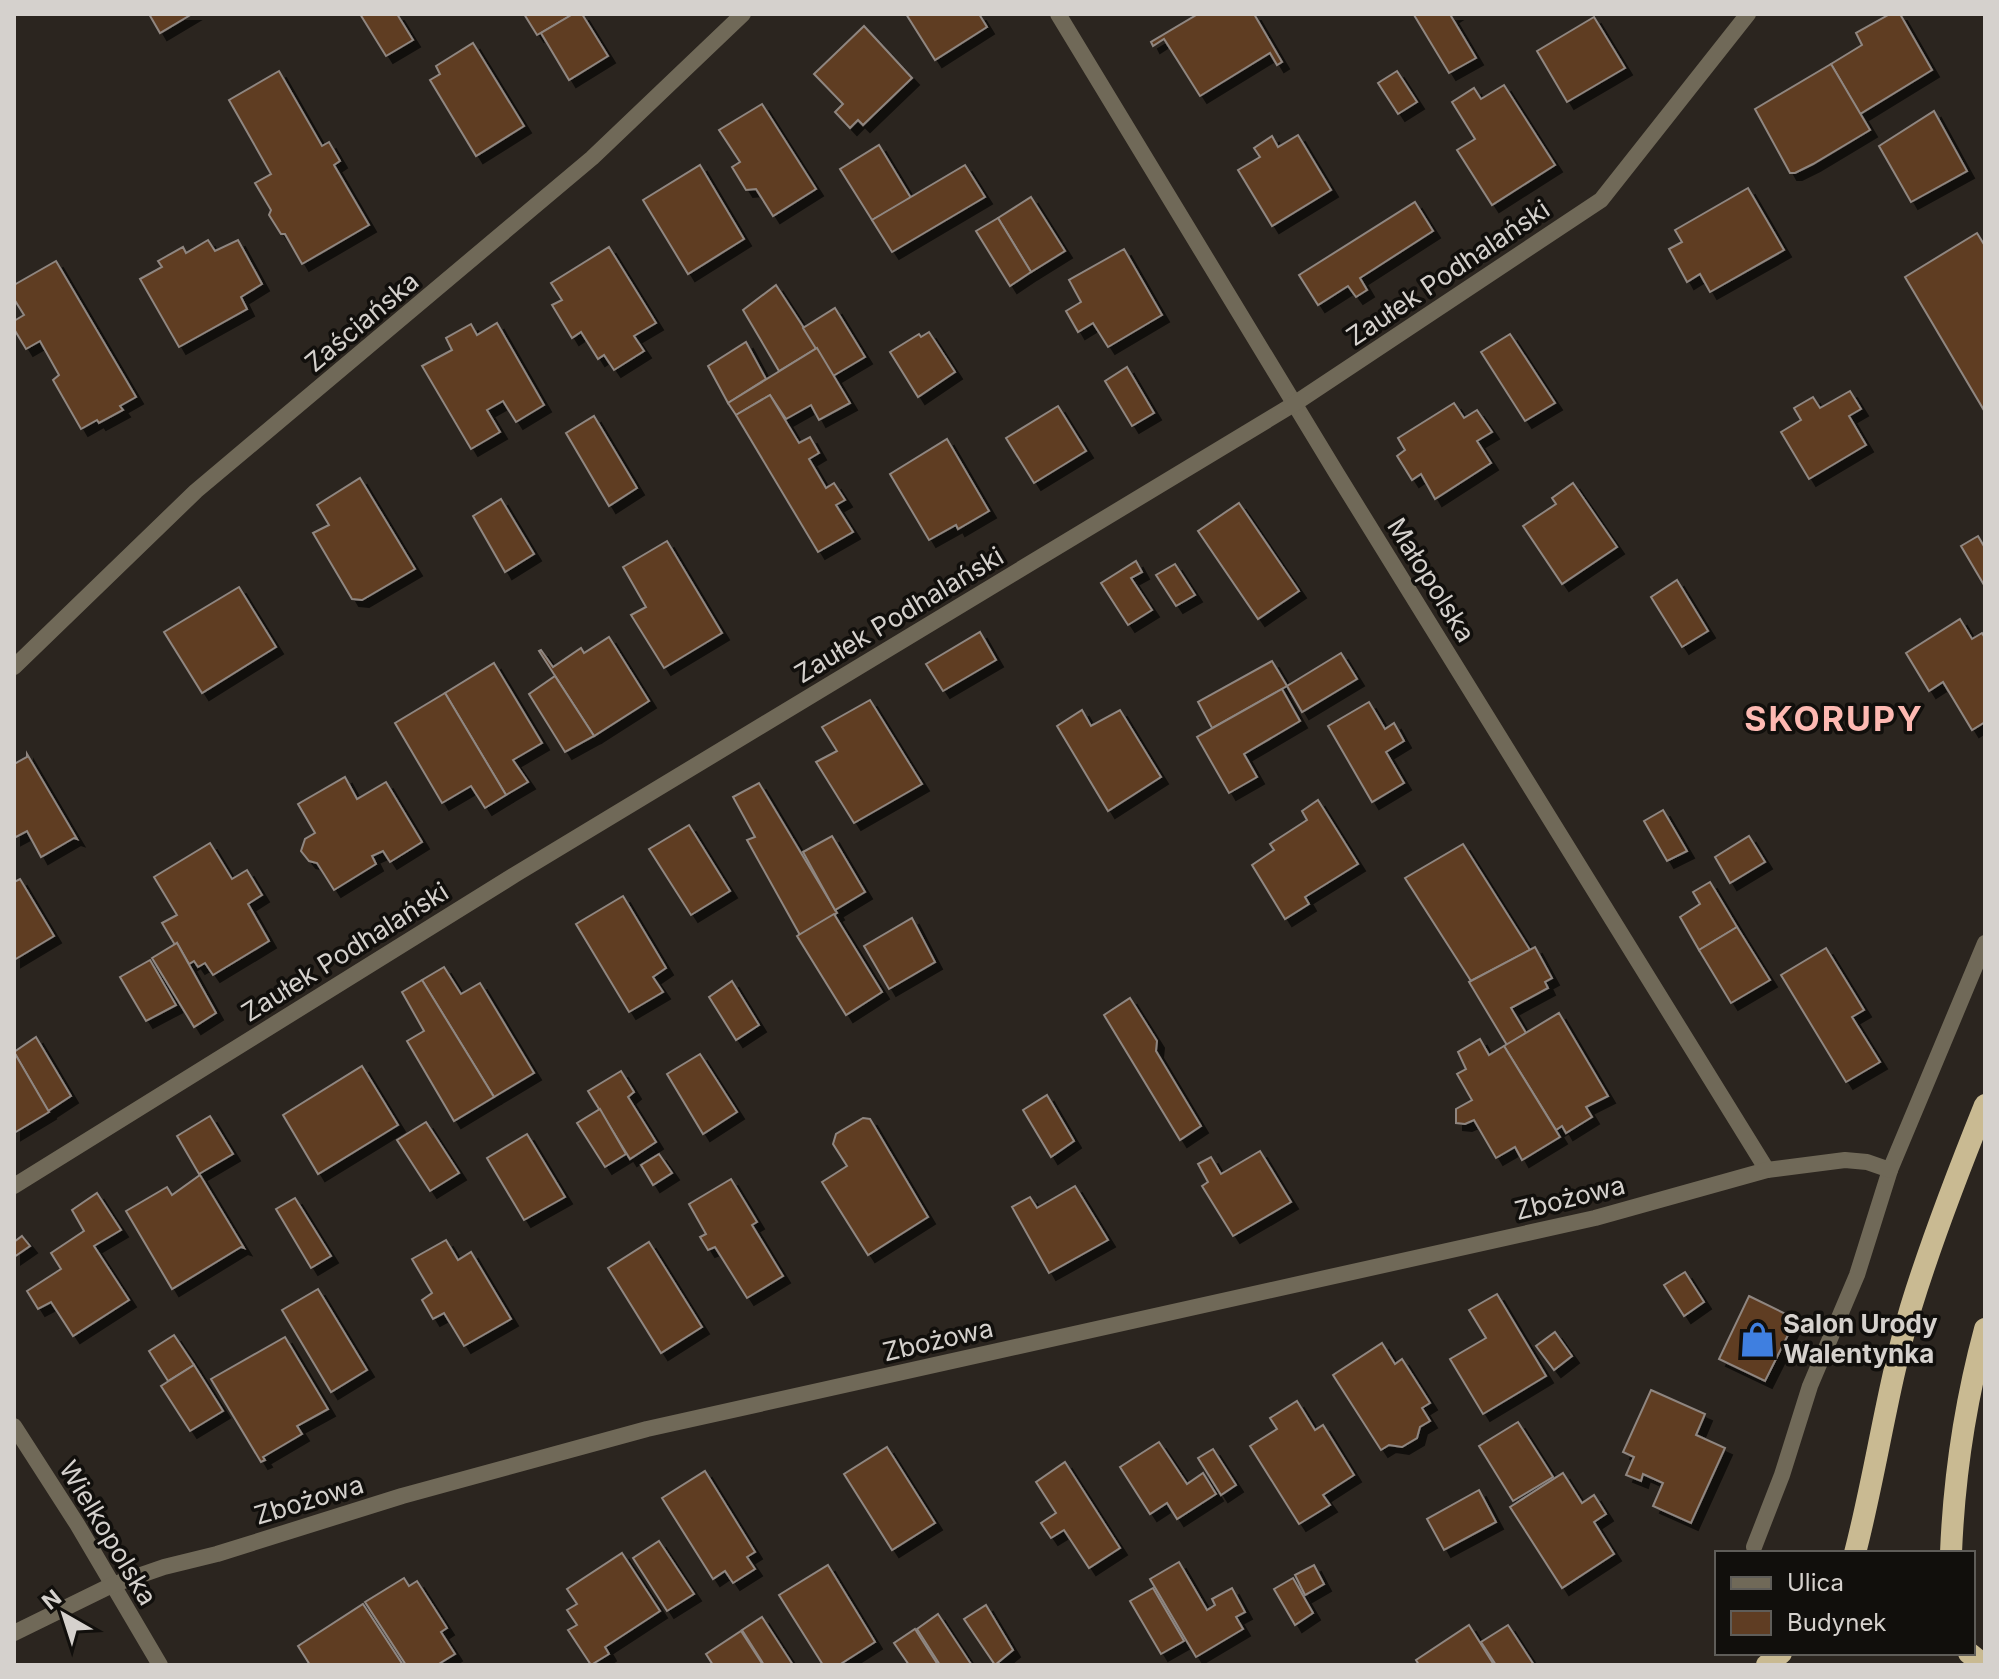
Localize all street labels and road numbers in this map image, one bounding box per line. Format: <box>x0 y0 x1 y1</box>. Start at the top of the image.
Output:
street label: Zaułek Podhalański <box>1340 193 1555 352</box>
street label: Zaściańska <box>299 265 425 378</box>
street label: Małopolska <box>1381 512 1482 647</box>
street label: Zaułek Podhalański <box>789 540 1009 689</box>
street label: Zaułek Podhalański <box>236 875 454 1028</box>
street label: Zbożowa <box>1512 1169 1628 1226</box>
street label: Zbożowa <box>880 1312 996 1367</box>
street label: Wielkopolska <box>53 1455 164 1611</box>
street label: Zbożowa <box>251 1468 367 1531</box>

